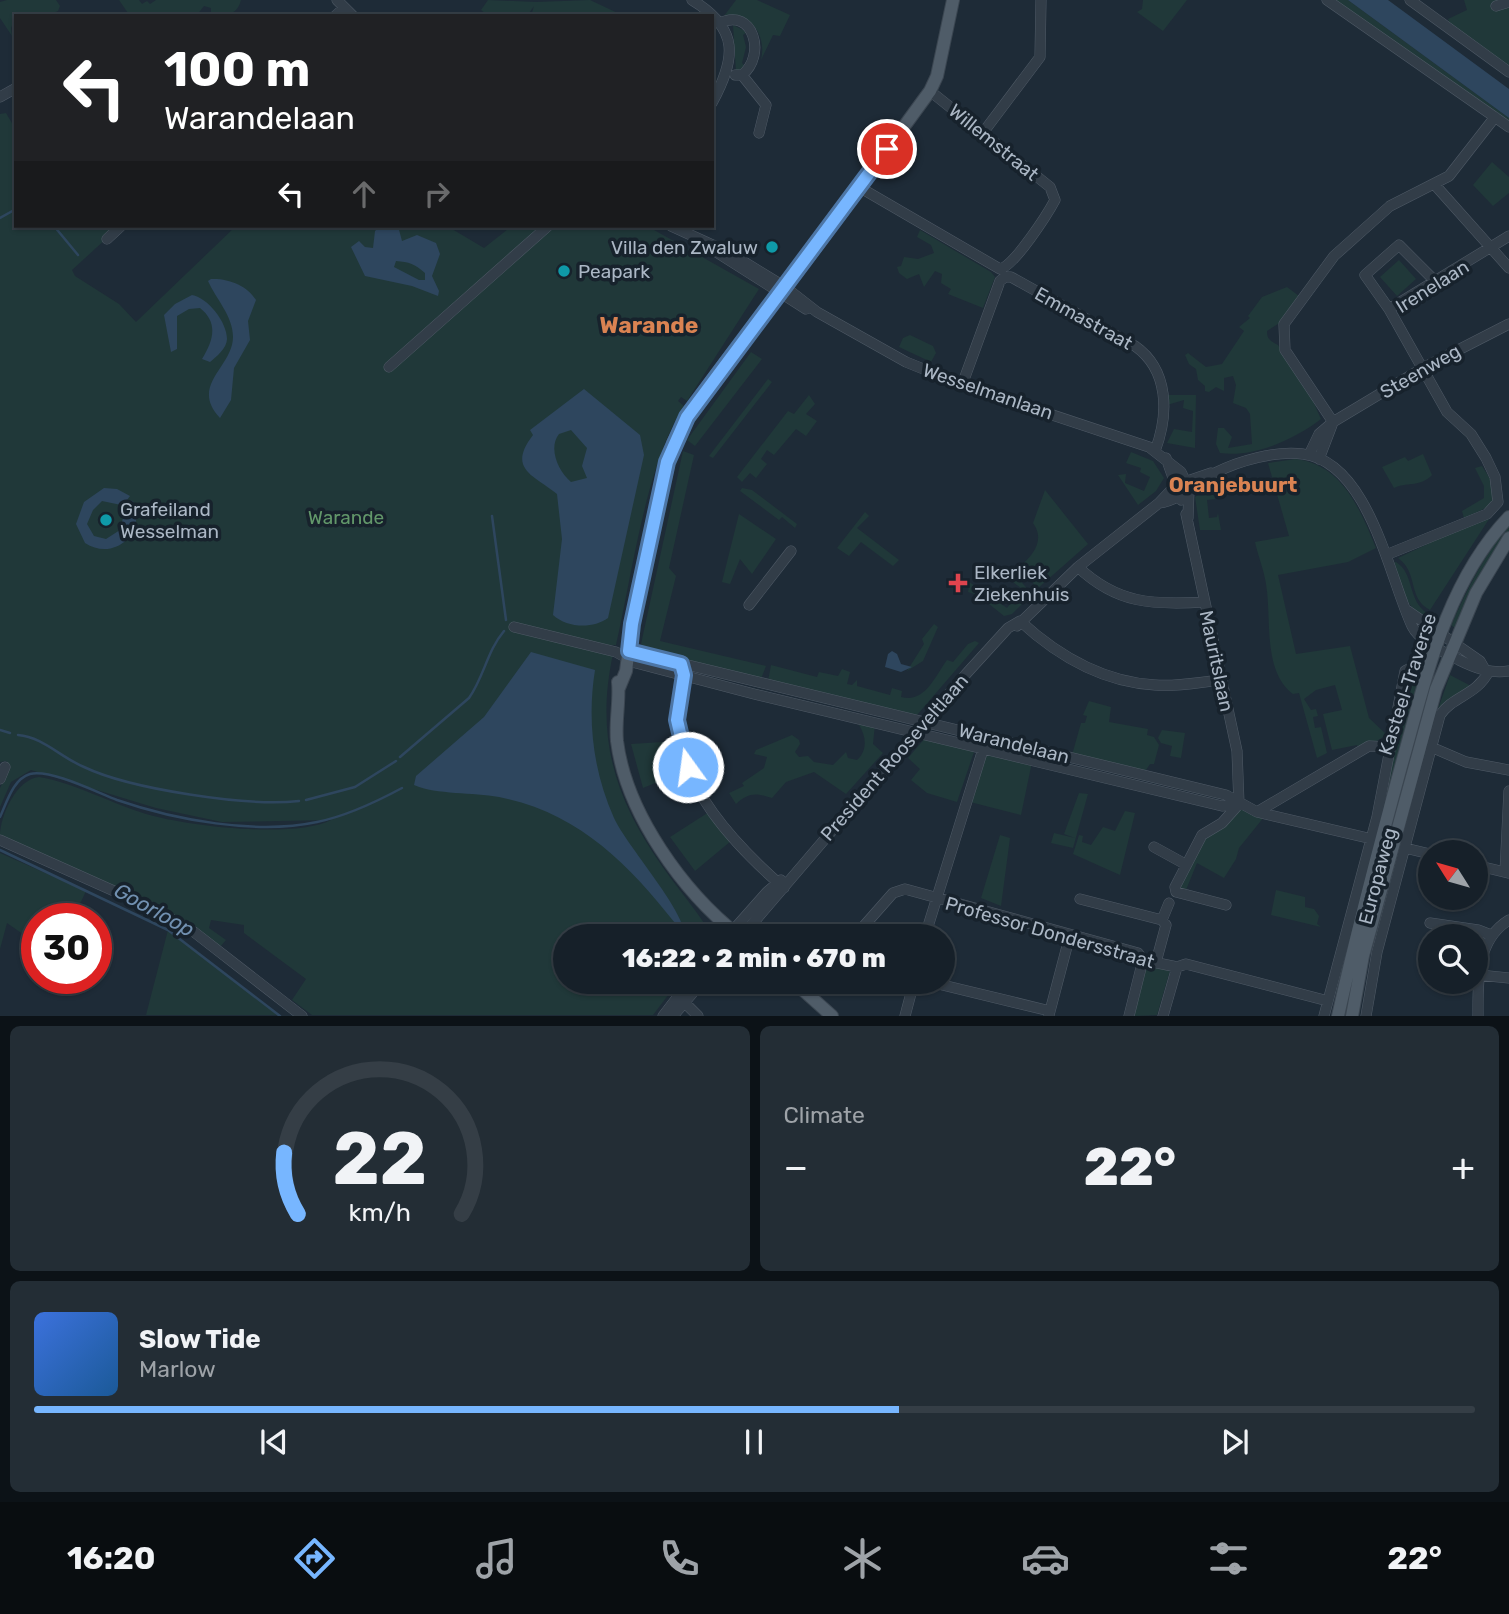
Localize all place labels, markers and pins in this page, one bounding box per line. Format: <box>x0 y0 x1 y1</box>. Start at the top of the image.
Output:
pin <box>857 119 917 179</box>
place label: Villa den Zwaluw <box>611 236 758 259</box>
marker: Villa den Zwaluw <box>764 239 780 255</box>
place label: Peapark <box>578 260 650 283</box>
marker: Peapark <box>556 263 572 279</box>
place label: Grafeiland Wesselman <box>120 498 219 543</box>
marker: Grafeiland Wesselman <box>98 512 114 528</box>
place label: Elkerliek Ziekenhuis <box>974 561 1069 606</box>
marker: Elkerliek Ziekenhuis <box>948 573 968 593</box>

